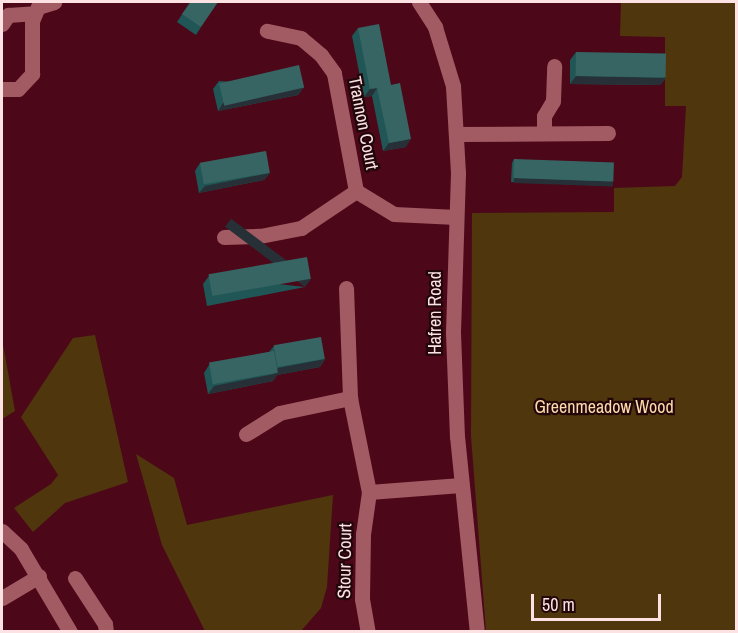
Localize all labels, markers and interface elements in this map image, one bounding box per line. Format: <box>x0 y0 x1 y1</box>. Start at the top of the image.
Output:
street label: Trannon Court <box>343 74 383 172</box>
street label: Hafren Road <box>424 271 446 355</box>
park label: Greenmeadow Wood <box>534 396 674 418</box>
street label: Stour Court <box>334 523 356 599</box>
scale bar <box>534 582 664 620</box>
text: 50 m <box>542 592 575 617</box>

